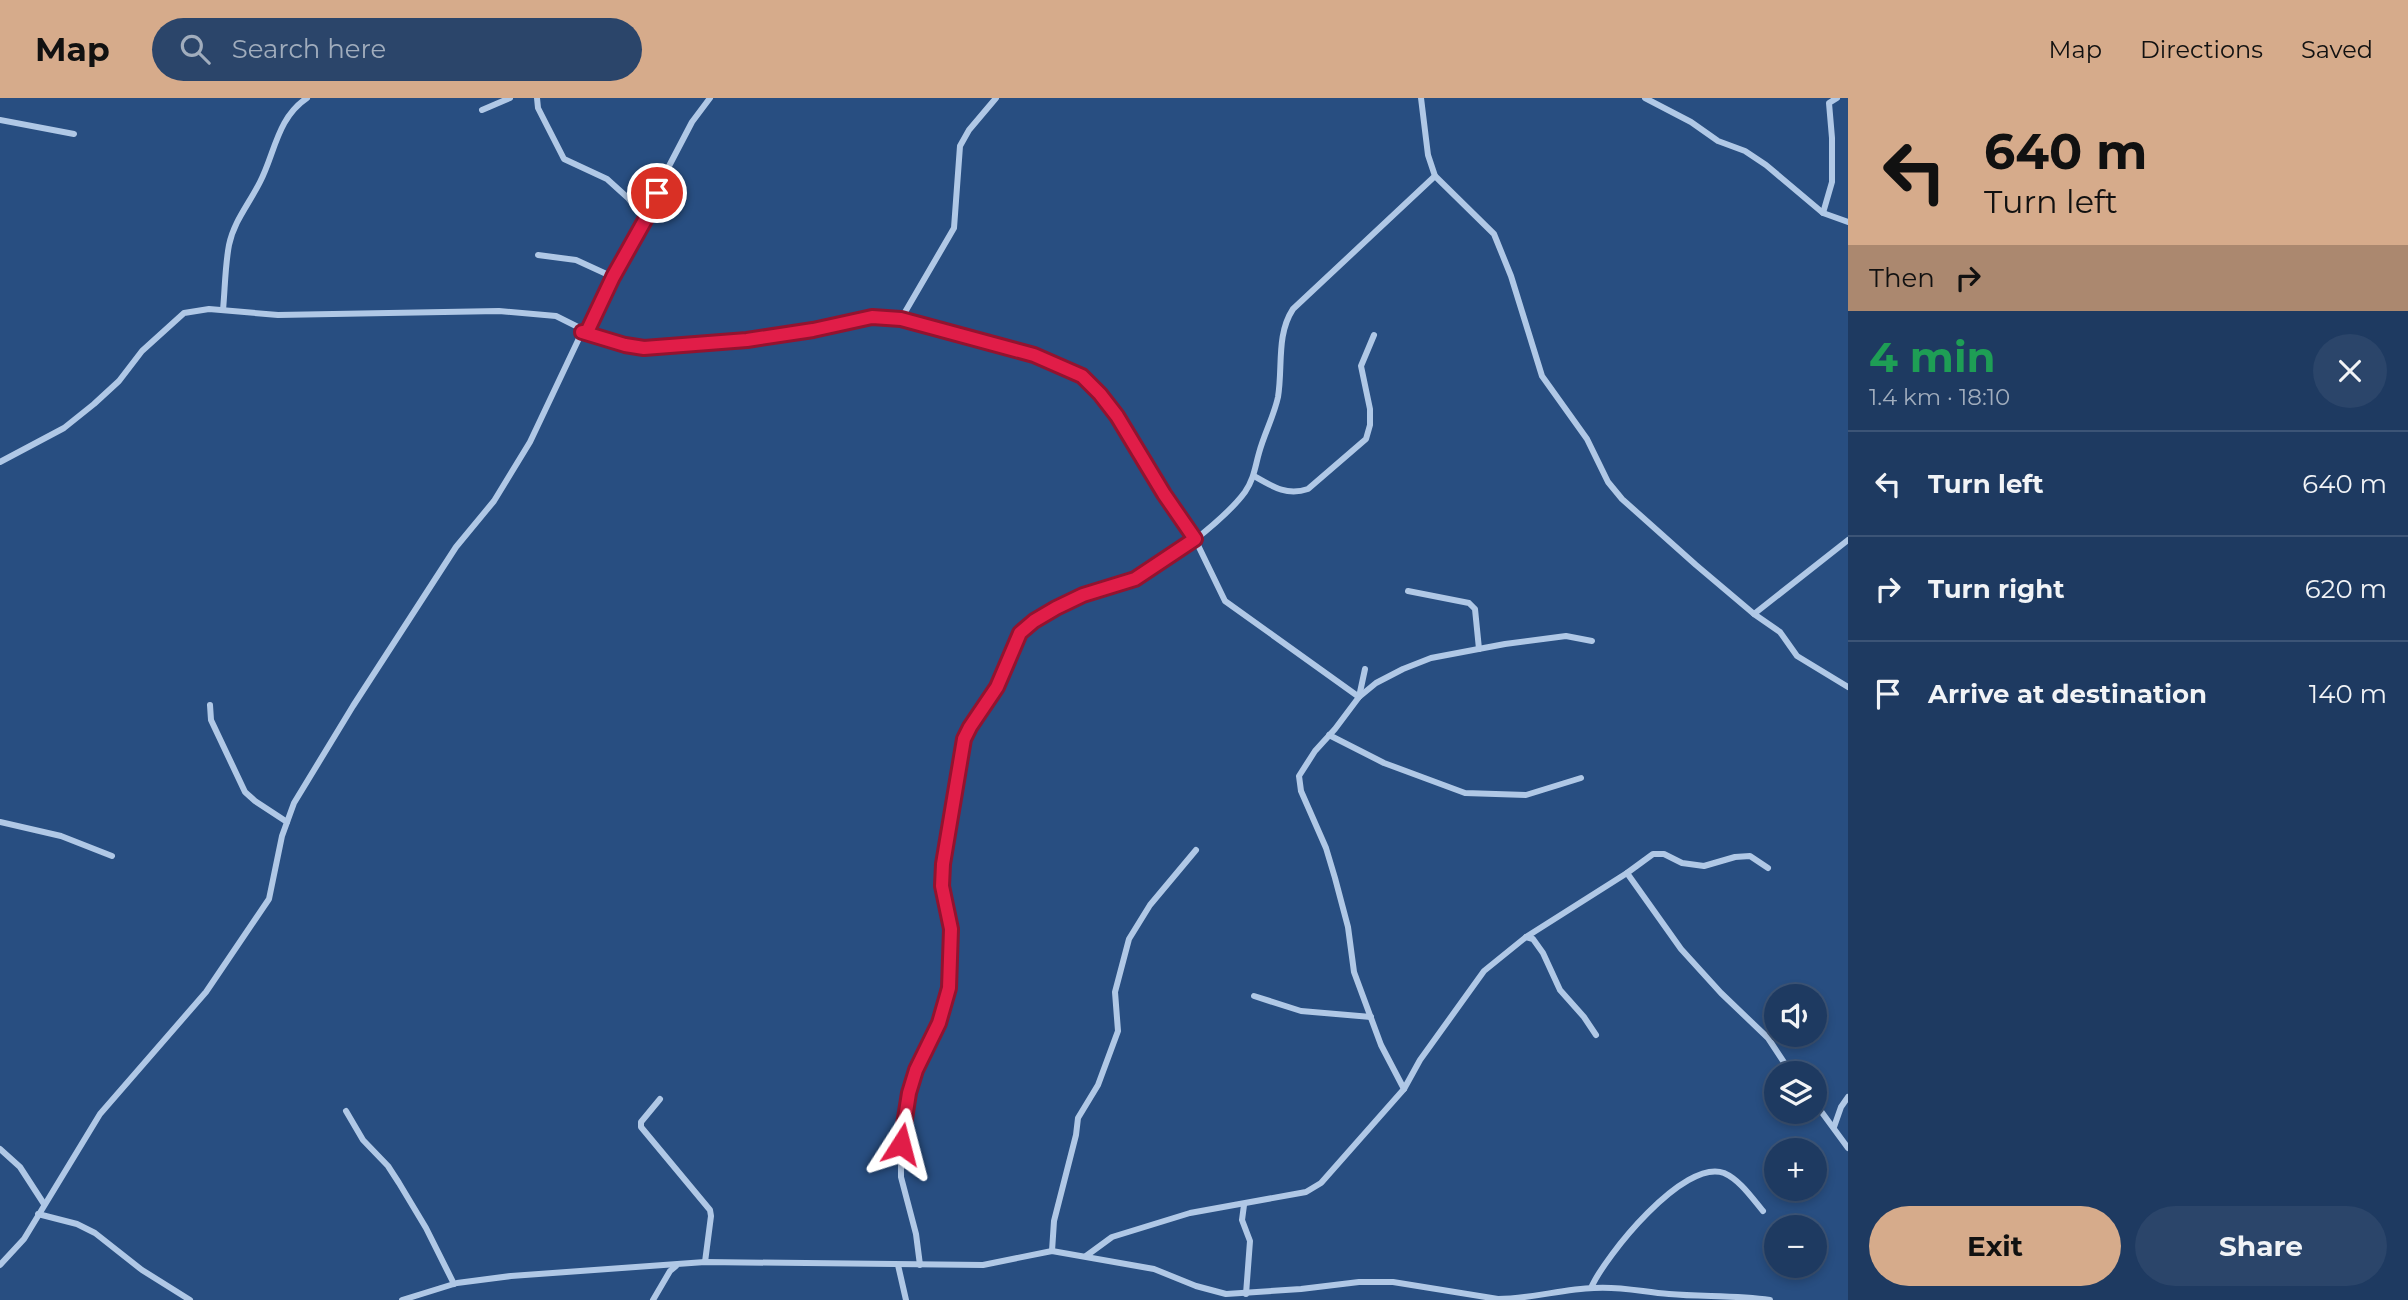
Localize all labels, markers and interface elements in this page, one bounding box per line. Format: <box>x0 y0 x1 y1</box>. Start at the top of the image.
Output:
search box <box>152 18 642 81</box>
text: Map <box>35 29 110 69</box>
icon: search <box>176 30 214 68</box>
text: Search here <box>232 33 386 65</box>
text: Map <box>2049 35 2102 64</box>
text: Directions <box>2140 35 2263 64</box>
text: Saved <box>2301 35 2373 64</box>
text: 640 m <box>1984 122 2148 181</box>
icon: left <box>1869 126 1960 217</box>
pin <box>627 163 687 223</box>
icon: arrive <box>638 174 676 212</box>
text: Turn left <box>1984 182 2118 221</box>
icon: right <box>1949 259 1987 297</box>
text: Then <box>1869 262 1935 294</box>
text: 4 min <box>1869 331 1996 383</box>
button: close <box>2313 334 2387 408</box>
text: 1.4 km · 18:10 <box>1869 383 2010 411</box>
icon: left <box>1869 465 1907 503</box>
text: Turn left <box>1928 468 2044 500</box>
text: 640 m <box>2302 468 2387 500</box>
icon: right <box>1869 570 1907 608</box>
text: Turn right <box>1928 573 2064 605</box>
text: 620 m <box>2305 573 2387 605</box>
icon: arrive <box>1869 675 1907 713</box>
text: Arrive at destination <box>1928 678 2207 710</box>
text: 140 m <box>2309 678 2387 710</box>
map controls <box>1764 984 1827 1278</box>
button: sound <box>1764 984 1827 1047</box>
button: layers <box>1764 1061 1827 1124</box>
position arrow <box>864 1107 938 1181</box>
button: + <box>1764 1138 1827 1201</box>
button: Exit <box>1869 1206 2121 1286</box>
button: Share <box>2135 1206 2387 1286</box>
button: − <box>1764 1215 1827 1278</box>

